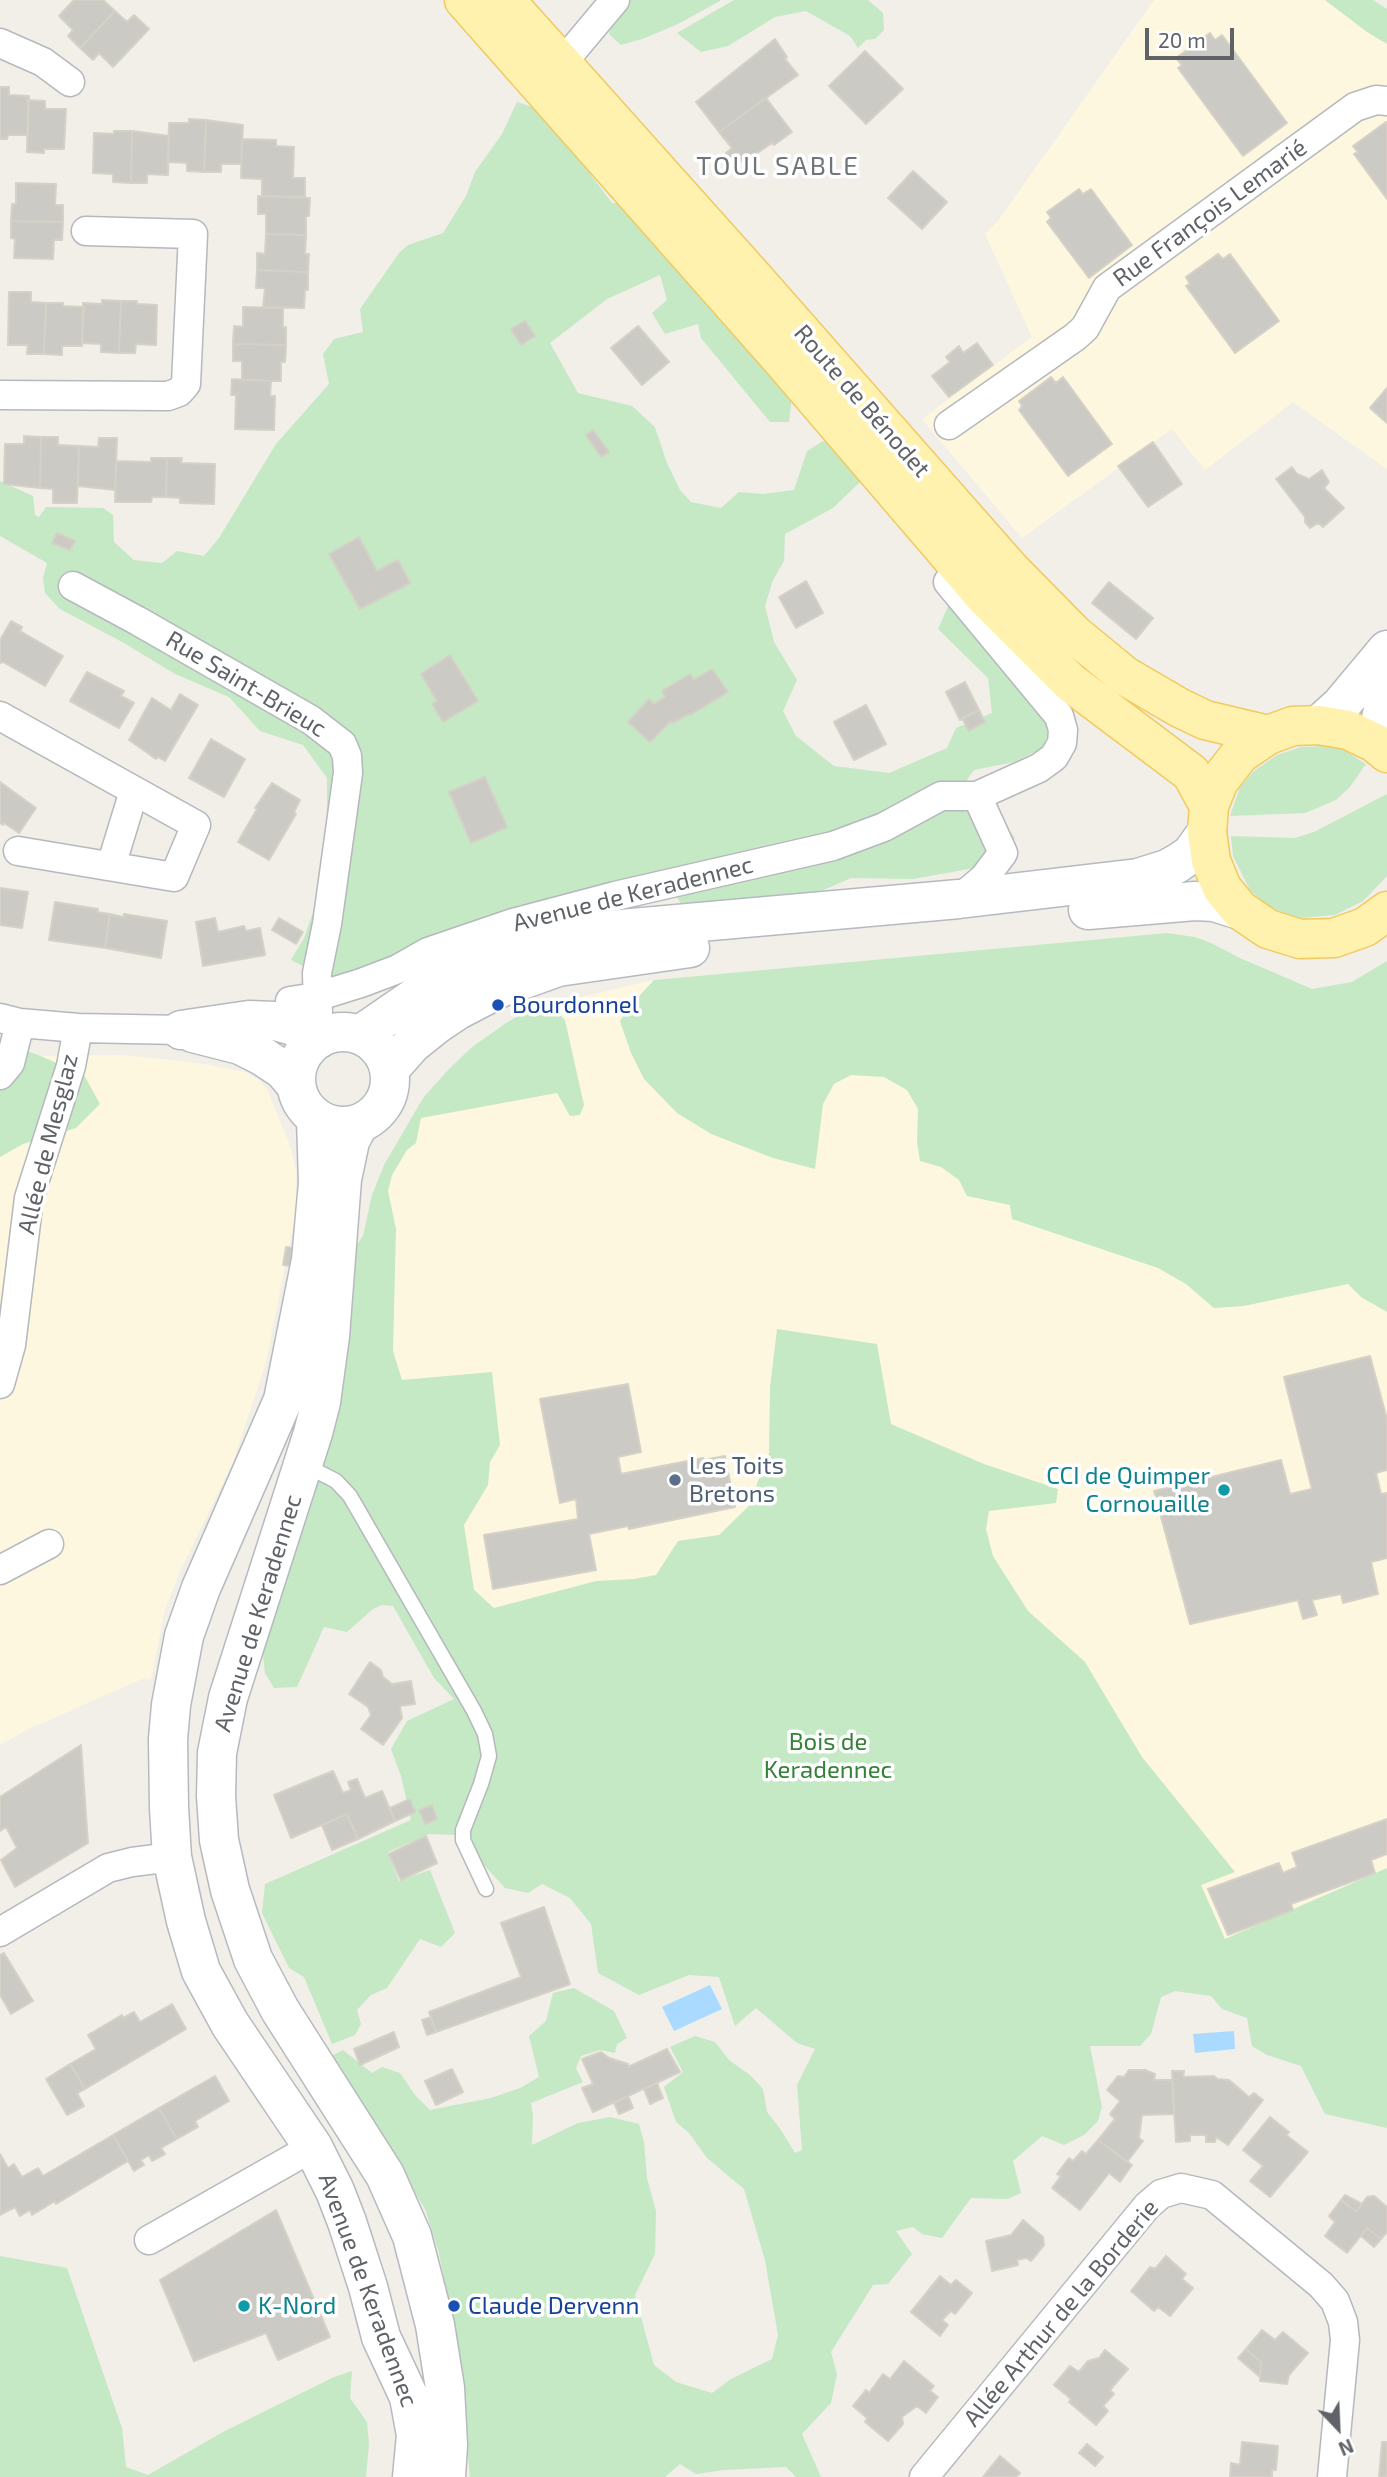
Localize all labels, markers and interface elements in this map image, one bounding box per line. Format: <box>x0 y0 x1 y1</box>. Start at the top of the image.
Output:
scale bar <box>1149 14 1238 58</box>
text: 20 m <box>1158 27 1206 52</box>
street label: Rue François Lemarié <box>1107 133 1313 293</box>
district label: TOUL SABLE <box>698 150 858 182</box>
street label: Route de Bénodet <box>788 319 936 483</box>
street label: Rue Saint-Brieuc <box>161 625 331 743</box>
street label: Avenue de Keradennec <box>510 850 756 938</box>
place label: Bourdonnel <box>512 991 639 1019</box>
marker: Bourdonnel <box>490 997 506 1013</box>
street label: Allée de Mesglaz <box>12 1051 84 1237</box>
place label: Les Toits Bretons <box>689 1452 784 1508</box>
place label: CCI de Quimper Cornouaille <box>1046 1462 1210 1518</box>
marker: Les Toits Bretons <box>667 1472 683 1488</box>
marker: CCI de Quimper Cornouaille <box>1216 1482 1232 1498</box>
street label: Avenue de Keradennec <box>208 1491 308 1735</box>
park label: Bois de Keradennec <box>764 1728 892 1784</box>
street label: Avenue de Keradennec <box>312 2169 424 2411</box>
street label: Allée Arthur de la Borderie <box>958 2194 1164 2432</box>
place label: K-Nord <box>258 2292 336 2320</box>
place label: Claude Dervenn <box>468 2292 639 2320</box>
marker: K-Nord <box>236 2298 252 2314</box>
marker: Claude Dervenn <box>446 2298 462 2314</box>
north arrow <box>1303 2393 1373 2463</box>
text: N <box>1336 2435 1357 2461</box>

